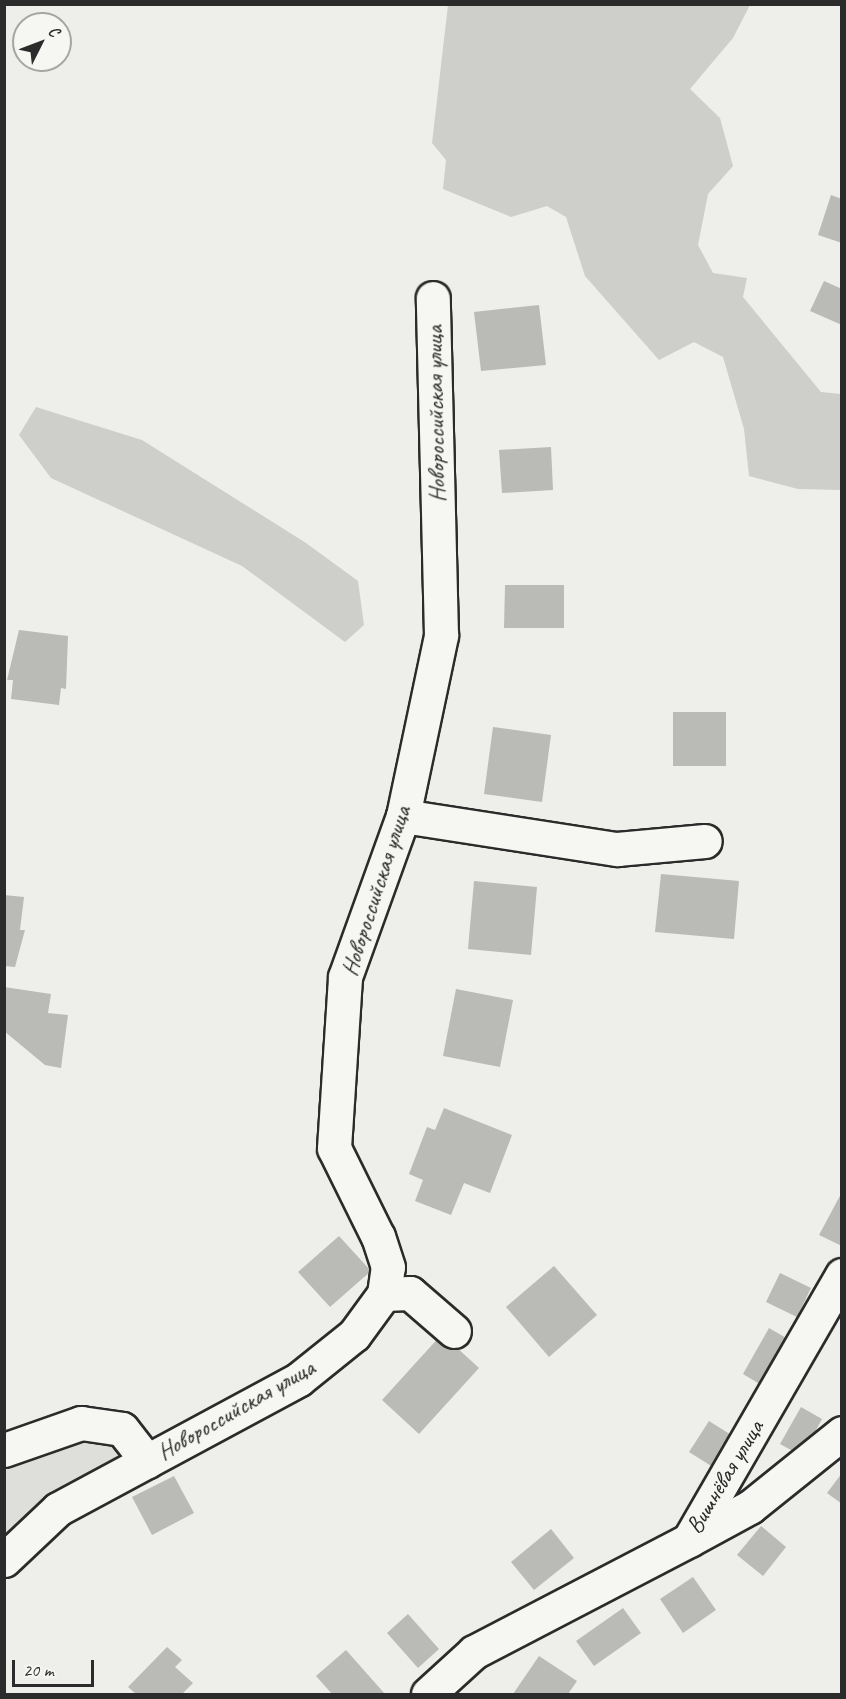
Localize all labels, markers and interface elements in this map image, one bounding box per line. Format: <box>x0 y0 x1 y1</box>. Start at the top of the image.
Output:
north arrow <box>12 12 72 72</box>
text: С <box>44 22 64 41</box>
street label: Новороссийская улица <box>420 324 452 504</box>
street label: Новороссийская улица <box>335 802 417 980</box>
street label: Новороссийская улица <box>151 1353 321 1467</box>
street label: Вишнёвая улица <box>679 1414 771 1540</box>
scale bar <box>15 1648 98 1686</box>
text: 20 m <box>23 1659 54 1681</box>

